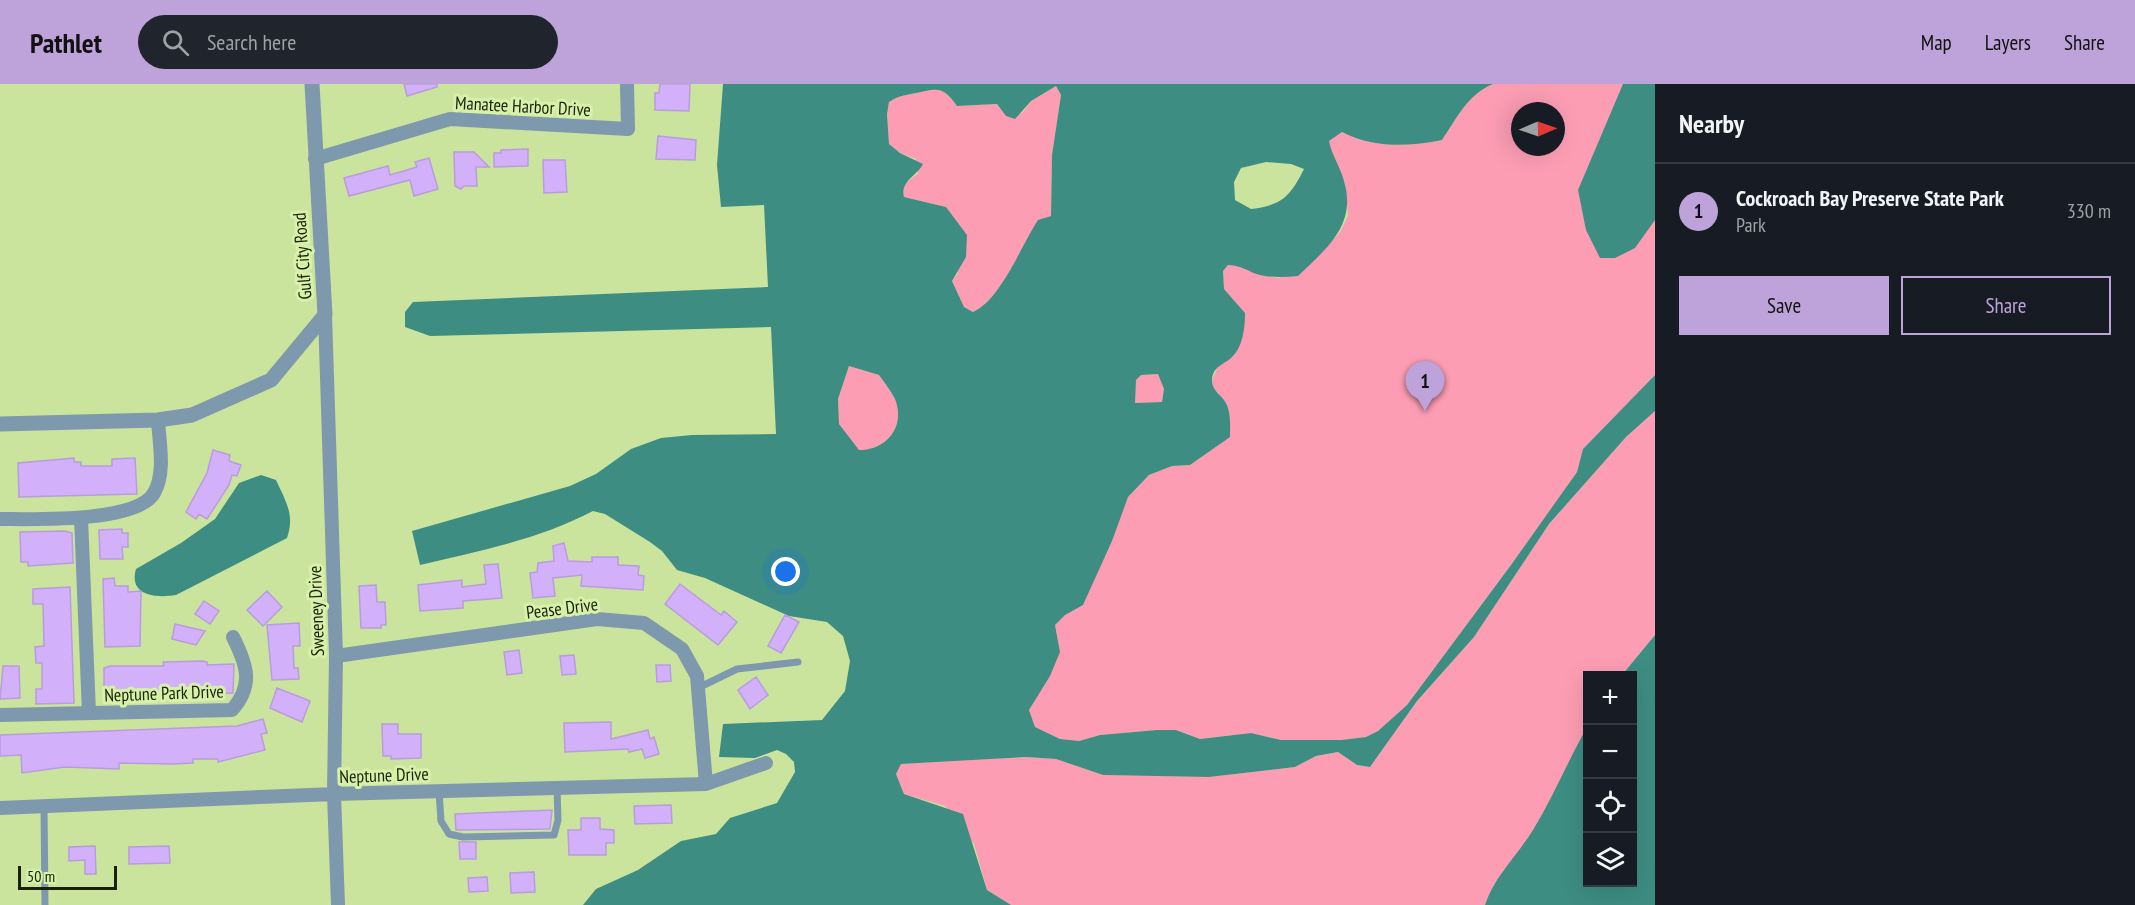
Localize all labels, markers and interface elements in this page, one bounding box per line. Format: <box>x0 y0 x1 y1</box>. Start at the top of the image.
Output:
search box <box>138 15 558 69</box>
text: Pathlet <box>30 24 102 61</box>
icon: search <box>159 26 192 59</box>
text: Search here <box>207 28 296 56</box>
text: Map <box>1921 29 1952 56</box>
text: Layers <box>1985 29 2031 56</box>
text: Share <box>2064 29 2105 56</box>
street label: Manatee Harbor Drive <box>455 91 591 121</box>
north arrow <box>1511 102 1565 156</box>
text: Nearby <box>1679 107 1744 140</box>
text: Cockroach Bay Preserve State Park <box>1736 184 2004 212</box>
text: 1 <box>1694 198 1703 224</box>
text: 330 m <box>2067 198 2111 224</box>
street label: Gulf City Road <box>287 212 317 300</box>
text: Park <box>1736 212 1766 238</box>
button: Save <box>1679 276 1889 335</box>
button: Share <box>1901 276 2111 335</box>
pin: 1 <box>1406 362 1444 411</box>
your location <box>771 557 800 586</box>
street label: Sweeney Drive <box>303 565 329 657</box>
street label: Pease Drive <box>525 592 599 624</box>
map controls <box>1583 671 1637 887</box>
button: + <box>1583 671 1637 725</box>
street label: Neptune Park Drive <box>104 679 224 707</box>
button: − <box>1583 725 1637 779</box>
street label: Neptune Drive <box>339 762 429 788</box>
button: locate <box>1583 779 1637 833</box>
button: layers <box>1583 833 1637 887</box>
scale bar <box>18 863 117 890</box>
text: 50 m <box>27 866 55 886</box>

